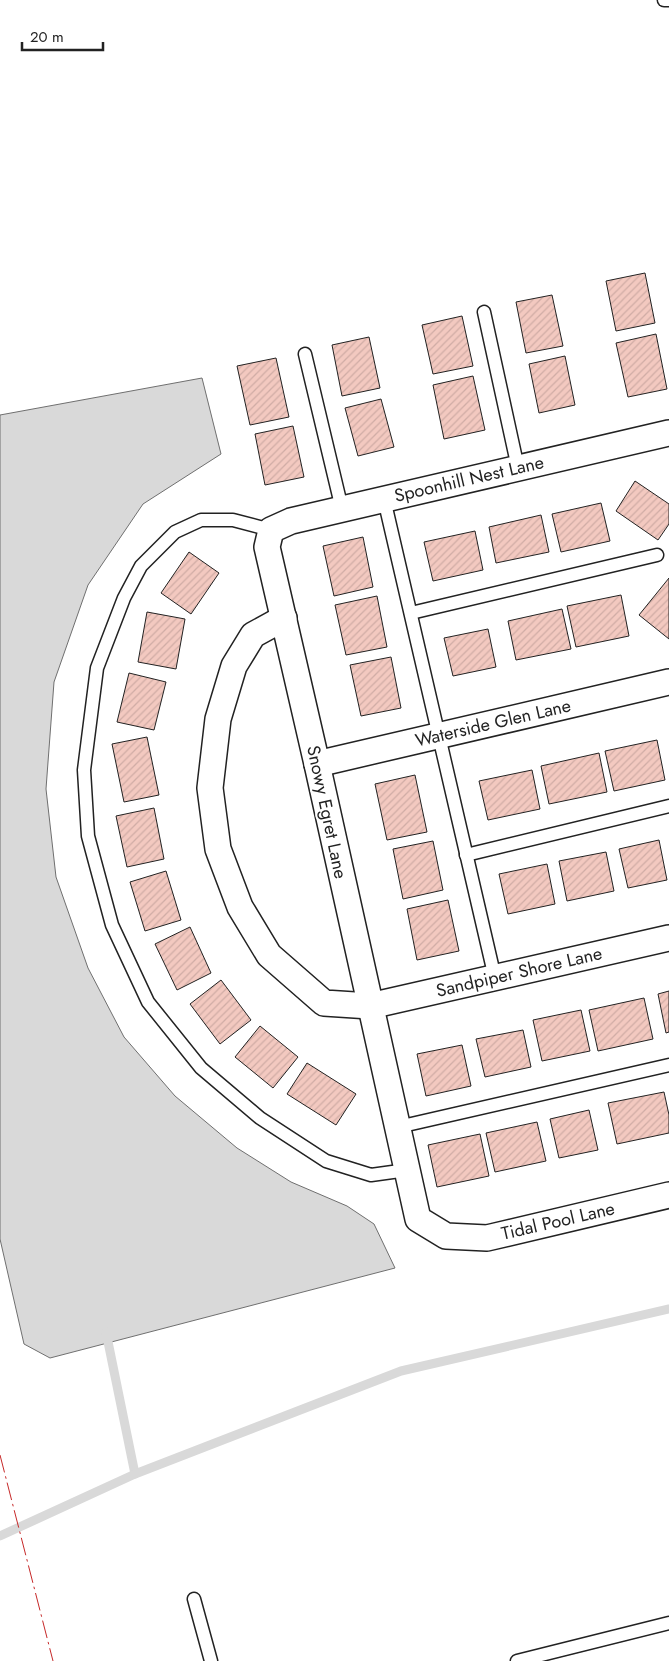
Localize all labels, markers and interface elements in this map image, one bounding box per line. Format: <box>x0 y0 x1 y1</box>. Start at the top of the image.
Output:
scale bar <box>22 20 104 52</box>
text: 20 m <box>30 26 64 48</box>
street label: Spoonhill Nest Lane <box>392 449 546 509</box>
street label: Waterside Glen Lane <box>413 692 573 754</box>
street label: Snowy Egret Lane <box>300 743 354 881</box>
street label: Sandpiper Shore Lane <box>434 940 604 1004</box>
street label: Tidal Pool Lane <box>499 1195 617 1247</box>

